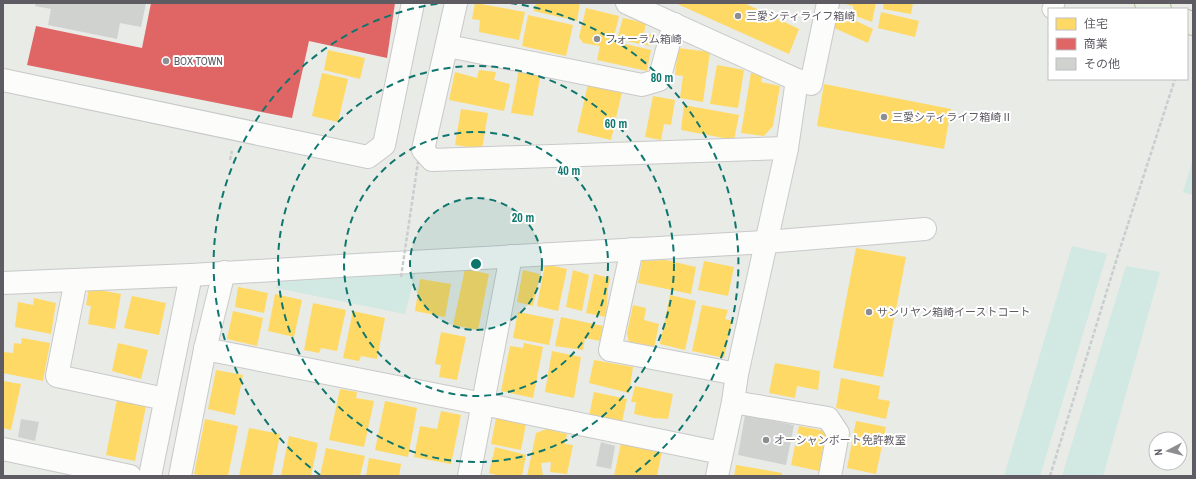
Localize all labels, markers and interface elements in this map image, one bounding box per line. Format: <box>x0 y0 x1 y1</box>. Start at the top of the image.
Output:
legend <box>1048 8 1188 80</box>
place label: 三愛シティライフ箱崎 <box>746 9 855 23</box>
marker: 三愛シティライフ箱崎 <box>733 11 743 21</box>
text: 住宅 <box>1084 16 1108 32</box>
place label: フォーラム箱崎 <box>605 32 682 46</box>
marker: フォーラム箱崎 <box>592 34 602 44</box>
text: 商業 <box>1084 36 1108 52</box>
place label: BOX TOWN <box>174 54 223 68</box>
marker: BOX TOWN <box>161 56 171 66</box>
text: その他 <box>1084 56 1120 72</box>
text: 80 m <box>651 70 673 86</box>
place label: 三愛シティライフ箱崎Ⅱ <box>892 110 1012 124</box>
marker: 三愛シティライフ箱崎Ⅱ <box>879 112 889 122</box>
text: 60 m <box>605 116 627 132</box>
text: 40 m <box>558 163 580 179</box>
text: 20 m <box>512 210 534 226</box>
centre of rings <box>469 257 483 271</box>
place label: サンリヤン箱崎イーストコート <box>877 305 1030 319</box>
marker: サンリヤン箱崎イーストコート <box>864 307 874 317</box>
north arrow <box>1148 431 1188 471</box>
place label: オーシャンボート免許教室 <box>774 433 906 447</box>
marker: オーシャンボート免許教室 <box>761 435 771 445</box>
text: N <box>1151 448 1165 456</box>

